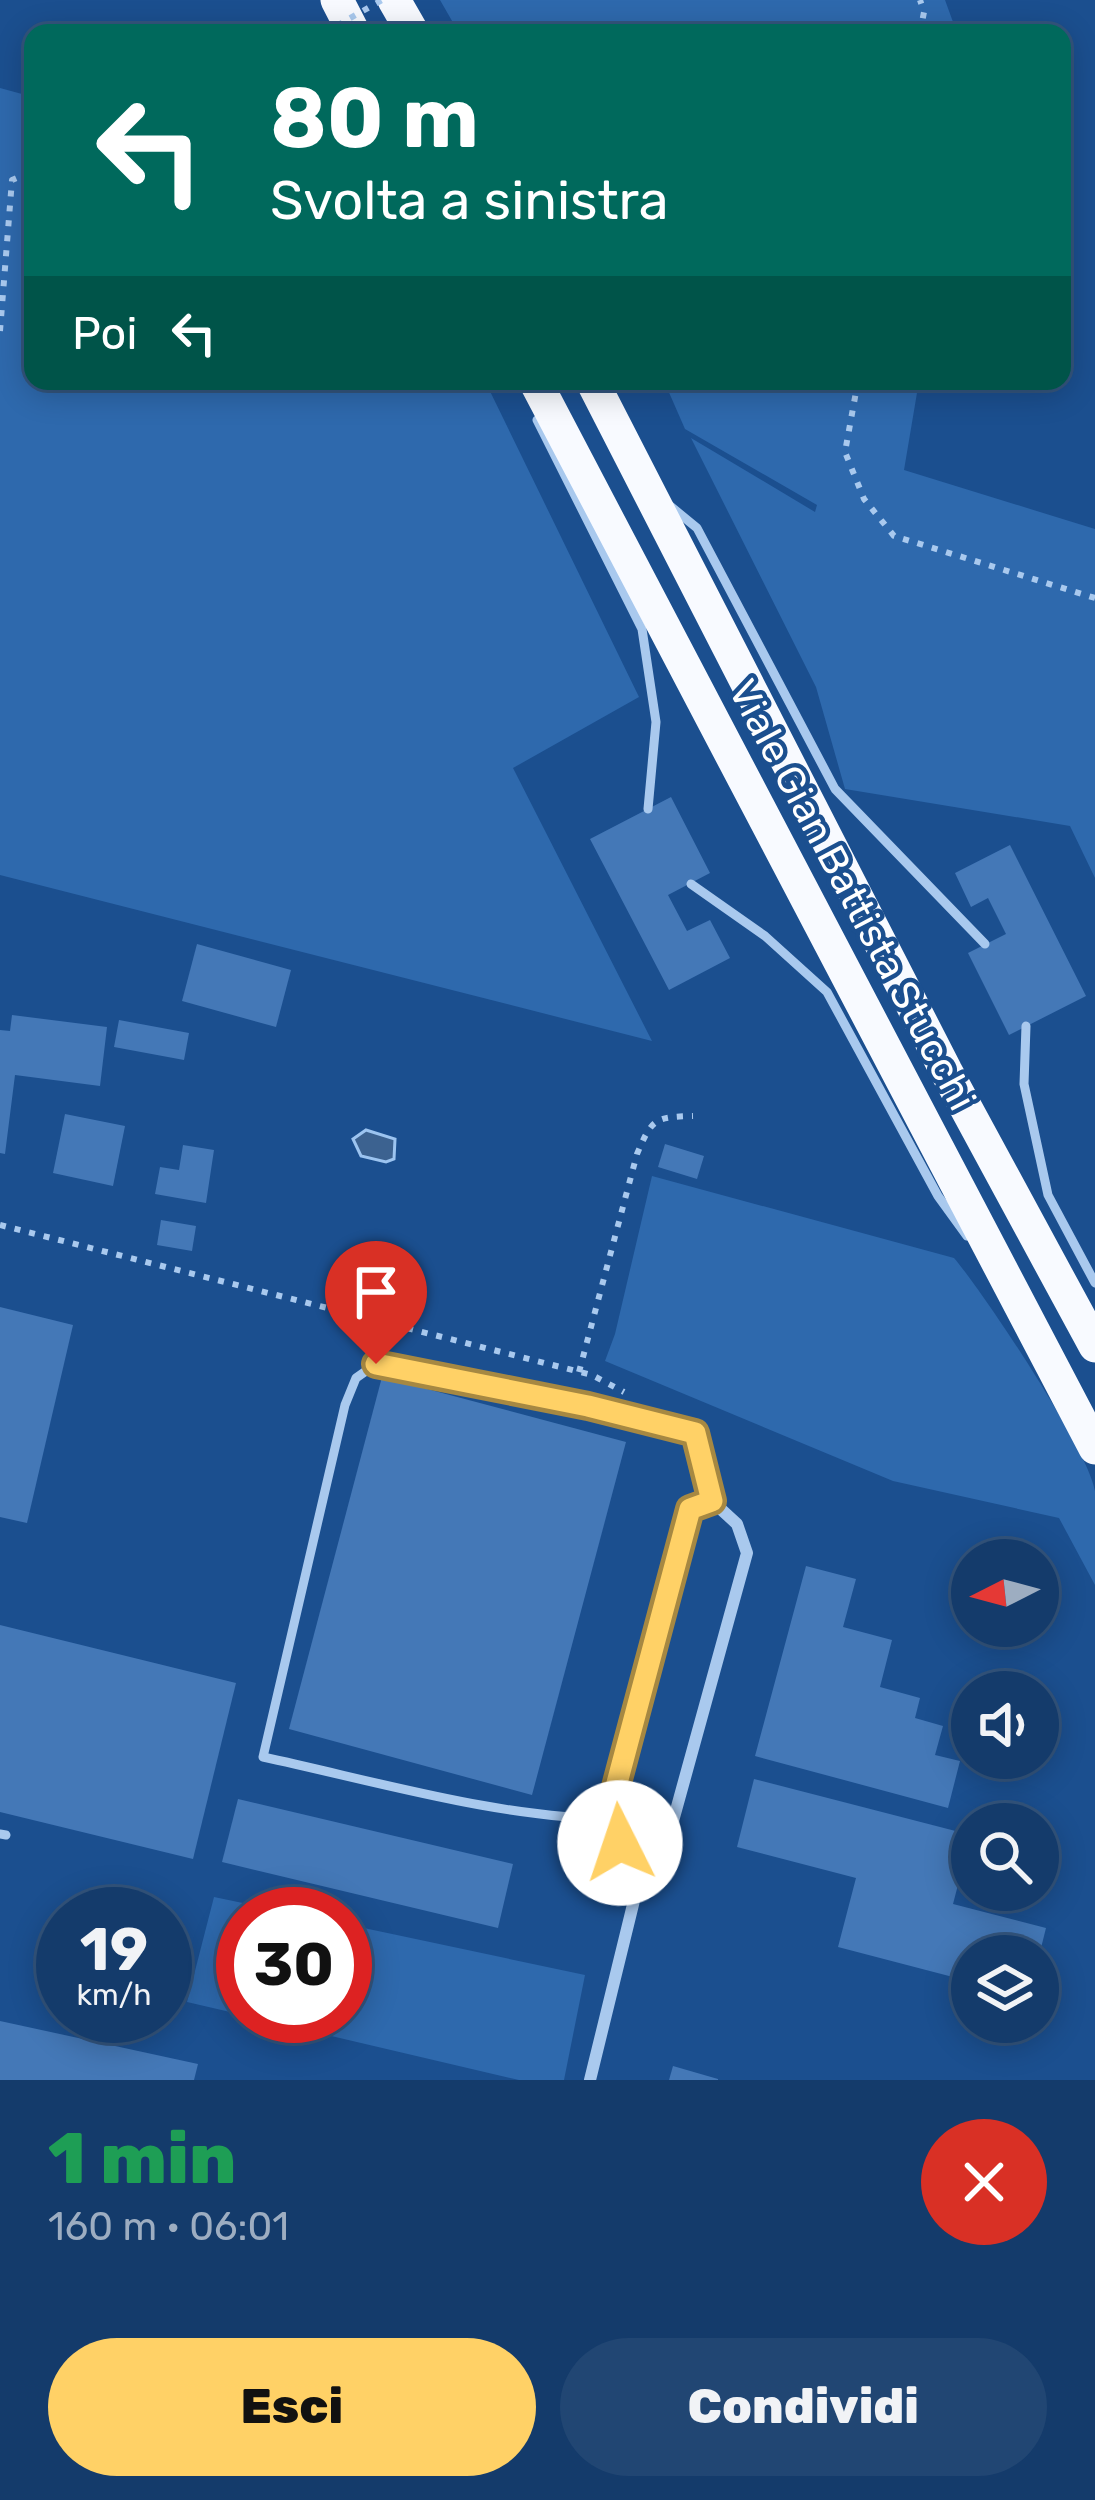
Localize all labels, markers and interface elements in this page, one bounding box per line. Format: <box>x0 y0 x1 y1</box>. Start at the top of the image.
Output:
text: 80 m <box>270 68 479 168</box>
icon: left <box>72 72 228 228</box>
text: Svolta a sinistra <box>270 169 669 233</box>
icon: left <box>161 300 227 366</box>
text: Poi <box>72 307 137 360</box>
street label: Viale Gian Battista Stucchi <box>719 672 985 1118</box>
pin <box>325 1241 427 1364</box>
icon: arrive <box>343 1259 409 1325</box>
north arrow <box>951 1539 1059 1647</box>
map controls <box>951 1539 1059 2043</box>
button: sound <box>951 1671 1059 1779</box>
position arrow <box>557 1780 683 1906</box>
button: search <box>951 1803 1059 1911</box>
speed limit sign: 30 <box>216 1887 372 2043</box>
text: 19 <box>80 1914 148 1985</box>
button: layers <box>951 1935 1059 2043</box>
text: km/h <box>77 1977 151 2013</box>
text: 1 min <box>48 2116 236 2201</box>
button: close <box>921 2119 1047 2245</box>
text: 160 m · 06:01 <box>48 2204 289 2250</box>
button: Esci <box>48 2338 536 2476</box>
button: Condividi <box>560 2338 1047 2476</box>

